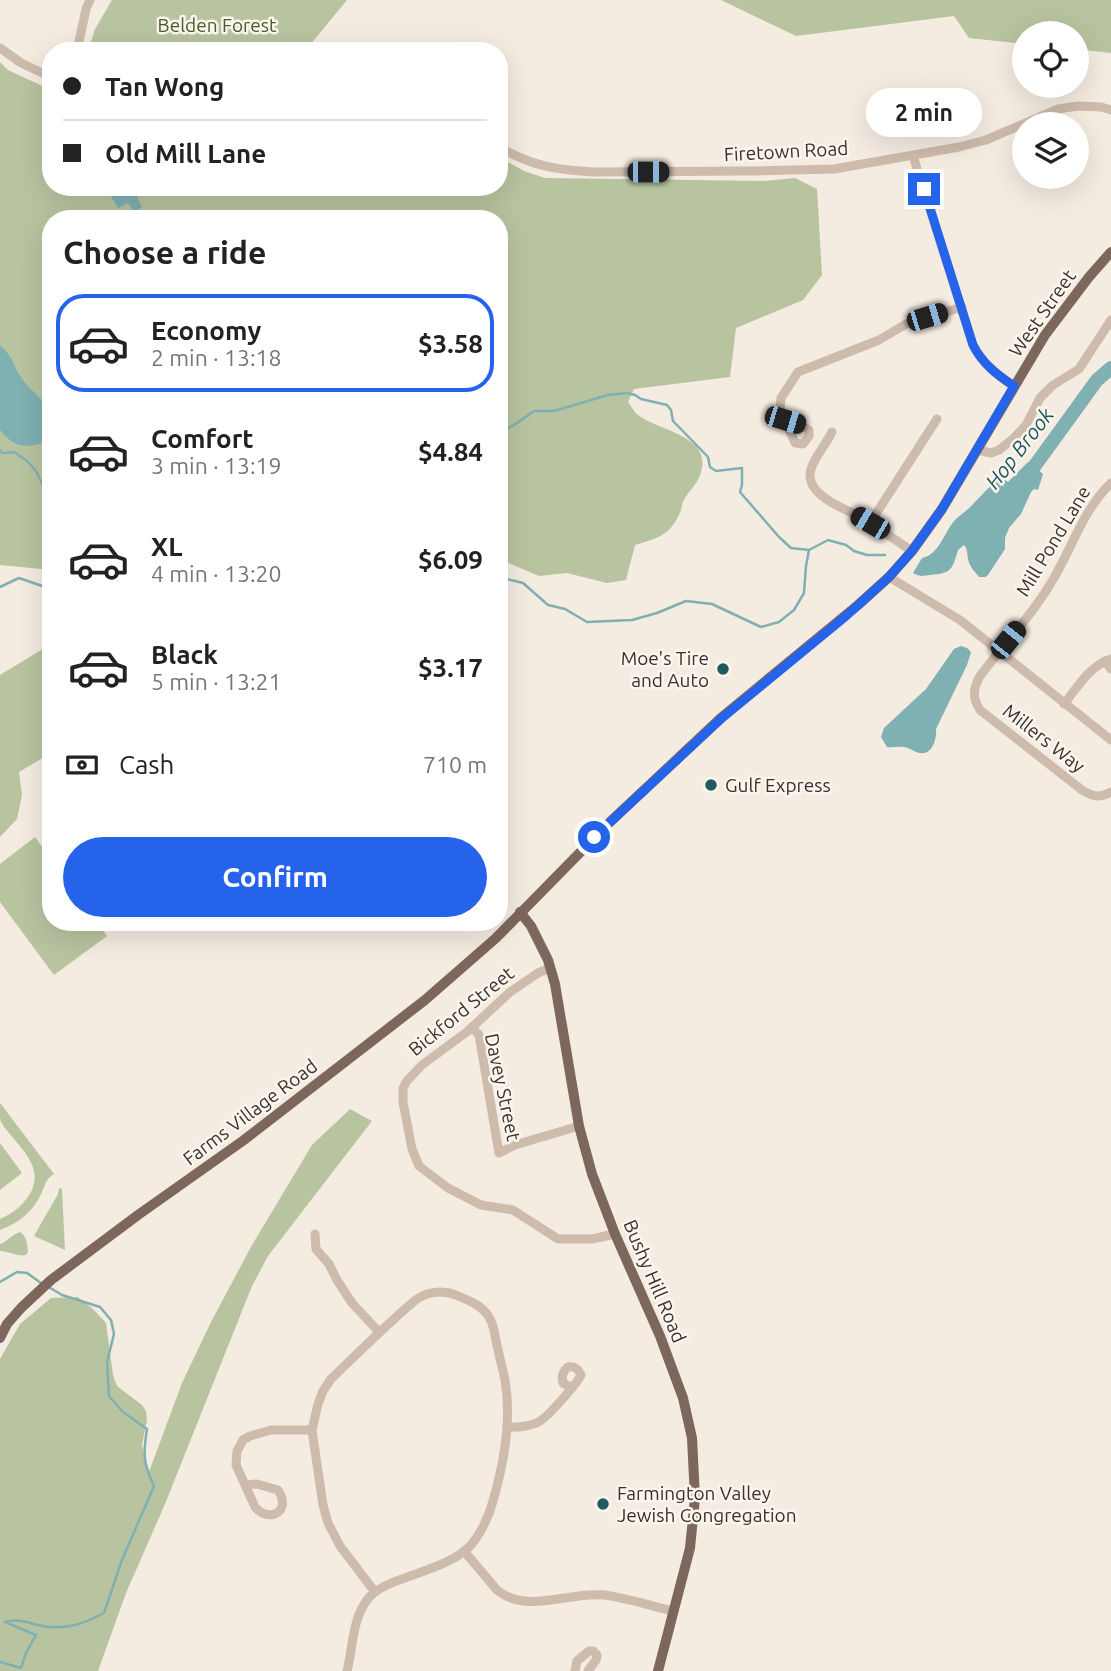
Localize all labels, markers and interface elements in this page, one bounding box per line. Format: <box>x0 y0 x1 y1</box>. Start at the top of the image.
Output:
park label: Belden Forest <box>158 14 277 36</box>
map controls <box>1012 21 1089 189</box>
button: locate <box>1012 21 1089 98</box>
text: Tan Wong <box>105 72 224 101</box>
callout: 2 min <box>866 88 982 136</box>
text: 2 min <box>895 100 953 125</box>
button: layers <box>1012 112 1089 189</box>
street label: Firetown Road <box>723 137 849 165</box>
text: Old Mill Lane <box>105 139 266 168</box>
car <box>628 162 670 183</box>
route end <box>908 173 940 205</box>
text: Choose a ride <box>63 234 266 270</box>
street label: West Street <box>1004 265 1080 361</box>
car <box>904 301 951 333</box>
icon: car <box>67 312 130 375</box>
text: Economy <box>151 316 261 345</box>
text: $3.58 <box>418 329 483 358</box>
text: 2 min · 13:18 <box>151 345 282 370</box>
water label: Hop Brook <box>980 403 1058 493</box>
car <box>762 404 809 436</box>
icon: car <box>67 420 130 483</box>
text: Comfort <box>151 424 254 453</box>
text: $4.84 <box>418 437 483 466</box>
text: 3 min · 13:19 <box>151 453 282 478</box>
street label: Mill Pond Lane <box>1011 482 1095 600</box>
car <box>847 503 894 543</box>
icon: car <box>67 528 130 591</box>
text: XL <box>151 532 182 561</box>
text: $6.09 <box>418 545 483 574</box>
text: 4 min · 13:20 <box>151 561 282 586</box>
car <box>987 617 1030 663</box>
icon: car <box>67 636 130 699</box>
text: Black <box>151 640 218 669</box>
place label: Moe's Tire and Auto <box>621 647 709 691</box>
text: $3.17 <box>418 653 483 682</box>
marker: Moe's Tire and Auto <box>715 661 731 677</box>
text: 5 min · 13:21 <box>151 669 282 694</box>
street label: Millers Way <box>999 699 1089 777</box>
icon: cash <box>63 746 101 784</box>
text: Cash <box>119 750 174 779</box>
text: 710 m <box>423 752 487 777</box>
place label: Gulf Express <box>725 774 831 796</box>
marker: Gulf Express <box>703 777 719 793</box>
route start <box>578 821 610 853</box>
button: Confirm <box>63 837 487 917</box>
street label: Bickford Street <box>404 961 519 1060</box>
street label: Davey Street <box>481 1031 525 1143</box>
street label: Farms Village Road <box>179 1055 321 1169</box>
street label: Bushy Hill Road <box>619 1216 691 1346</box>
place label: Farmington Valley Jewish Congregation <box>617 1482 797 1526</box>
marker: Farmington Valley Jewish Congregation <box>595 1496 611 1512</box>

